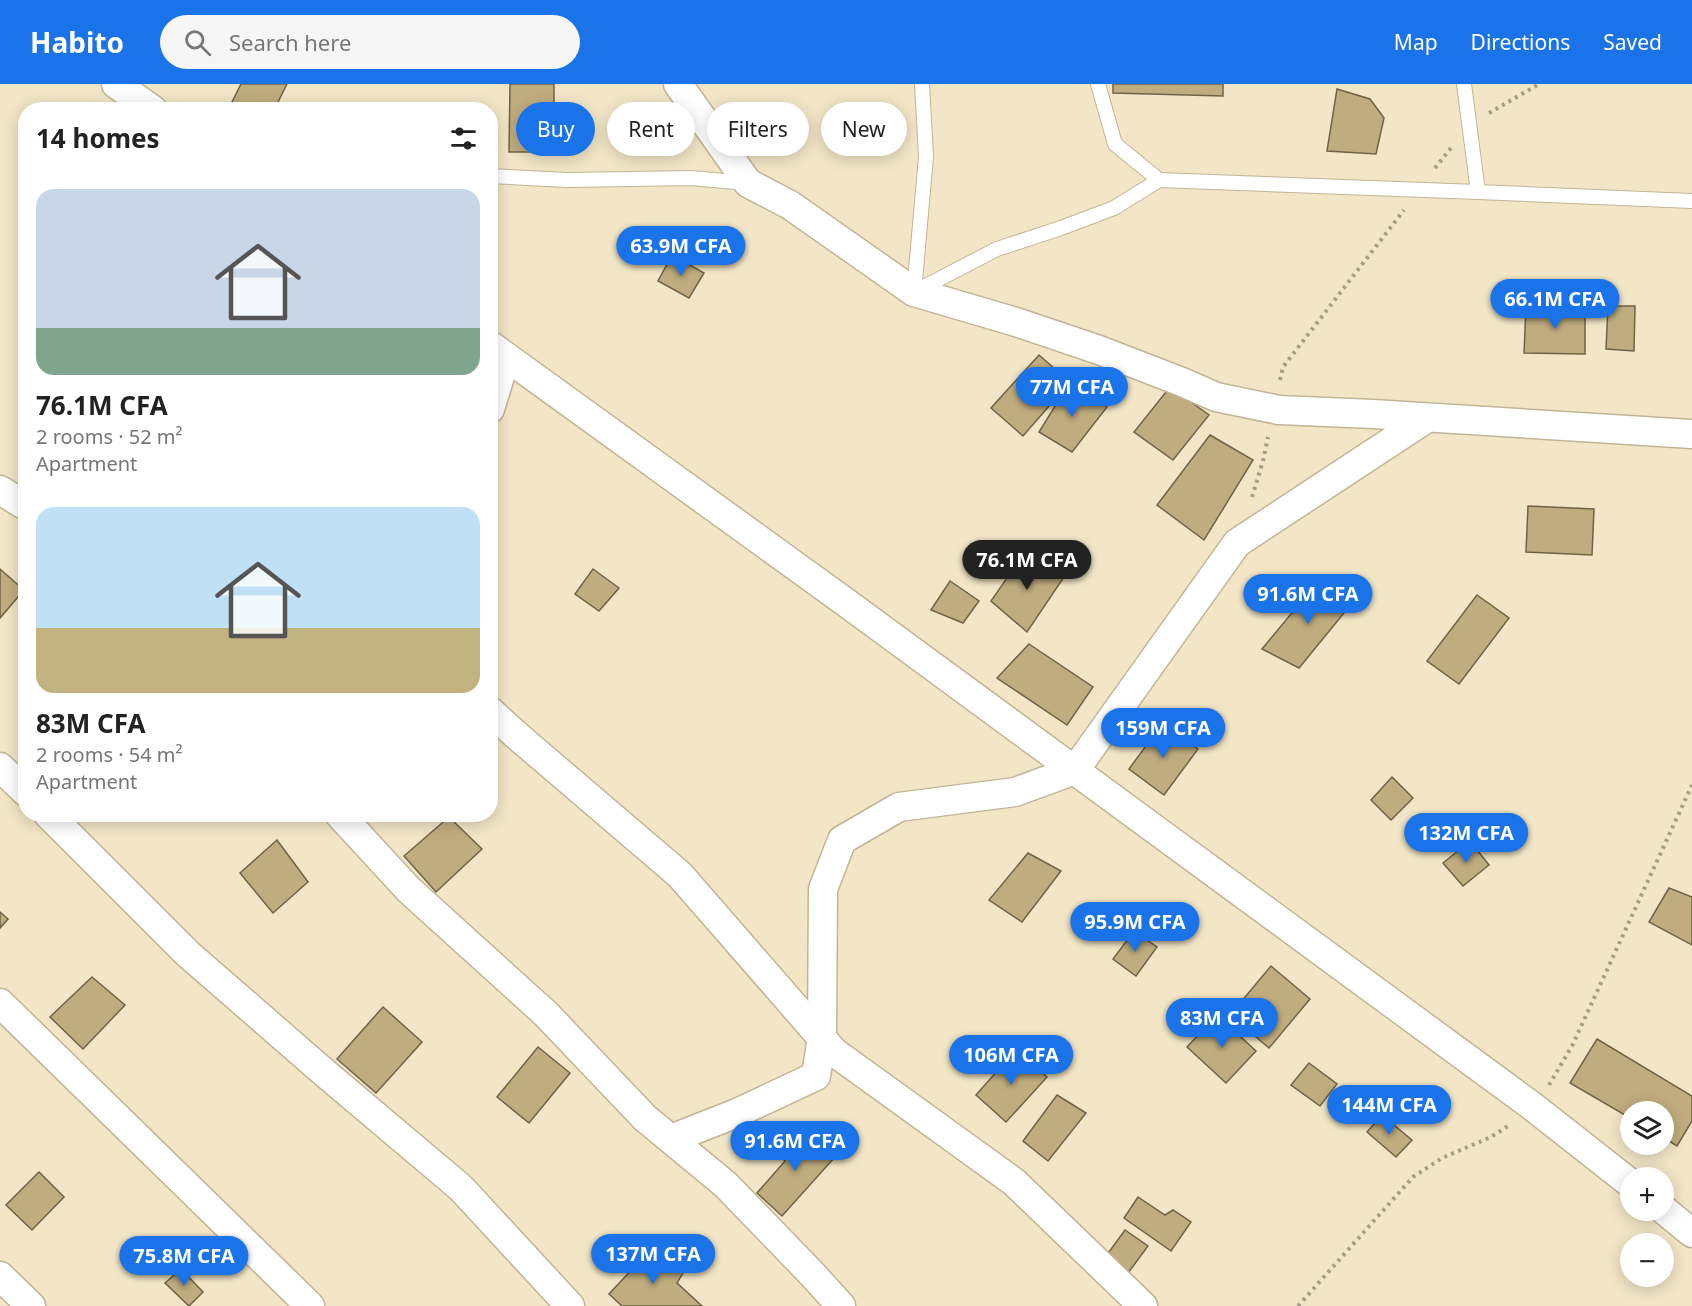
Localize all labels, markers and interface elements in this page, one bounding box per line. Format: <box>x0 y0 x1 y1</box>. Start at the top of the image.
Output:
search box <box>160 15 580 69</box>
text: Habito <box>30 23 124 61</box>
icon: search <box>181 26 214 59</box>
text: Search here <box>229 27 351 57</box>
text: Map <box>1394 28 1438 56</box>
text: Directions <box>1471 28 1570 56</box>
text: Saved <box>1603 28 1662 56</box>
chip: Buy <box>516 102 595 156</box>
chip: Rent <box>607 102 695 156</box>
chip: Filters <box>707 102 809 156</box>
chip: New <box>821 102 907 156</box>
text: 14 homes <box>36 120 160 156</box>
icon: filters <box>447 122 480 155</box>
pin: 63.9M CFA <box>612 226 750 277</box>
icon: home <box>204 228 312 336</box>
text: 63.9M CFA <box>630 232 732 259</box>
pin: 66.1M CFA <box>1486 279 1624 330</box>
text: 66.1M CFA <box>1504 285 1606 312</box>
pin: 77M CFA <box>1017 367 1127 418</box>
text: 77M CFA <box>1030 373 1114 400</box>
text: 76.1M CFA <box>36 387 168 423</box>
text: 2 rooms · 52 m² <box>36 423 183 450</box>
text: Apartment <box>36 450 137 477</box>
pin: 76.1M CFA <box>958 540 1096 591</box>
icon: home <box>204 546 312 654</box>
text: 76.1M CFA <box>976 546 1078 573</box>
pin: 91.6M CFA <box>1239 574 1377 625</box>
text: 91.6M CFA <box>1257 580 1359 607</box>
text: 83M CFA <box>36 705 145 741</box>
pin: 159M CFA <box>1101 708 1225 759</box>
text: 159M CFA <box>1115 714 1211 741</box>
text: 2 rooms · 54 m² <box>36 741 183 768</box>
text: Apartment <box>36 768 137 795</box>
pin: 132M CFA <box>1404 813 1528 864</box>
text: 132M CFA <box>1418 819 1514 846</box>
pin: 95.9M CFA <box>1066 902 1204 953</box>
text: 95.9M CFA <box>1084 908 1186 935</box>
pin: 83M CFA <box>1167 998 1277 1049</box>
text: 83M CFA <box>1180 1004 1264 1031</box>
pin: 106M CFA <box>949 1035 1073 1086</box>
text: 106M CFA <box>963 1041 1059 1068</box>
pin: 144M CFA <box>1327 1085 1451 1136</box>
text: 144M CFA <box>1341 1091 1437 1118</box>
map controls <box>1620 1101 1674 1287</box>
button: layers <box>1620 1101 1674 1155</box>
pin: 91.6M CFA <box>726 1121 864 1172</box>
text: 91.6M CFA <box>744 1127 846 1154</box>
button: + <box>1620 1167 1674 1221</box>
button: − <box>1620 1233 1674 1287</box>
pin: 137M CFA <box>591 1234 715 1285</box>
pin: 75.8M CFA <box>115 1236 253 1287</box>
text: 137M CFA <box>605 1240 701 1267</box>
text: 75.8M CFA <box>133 1242 235 1269</box>

